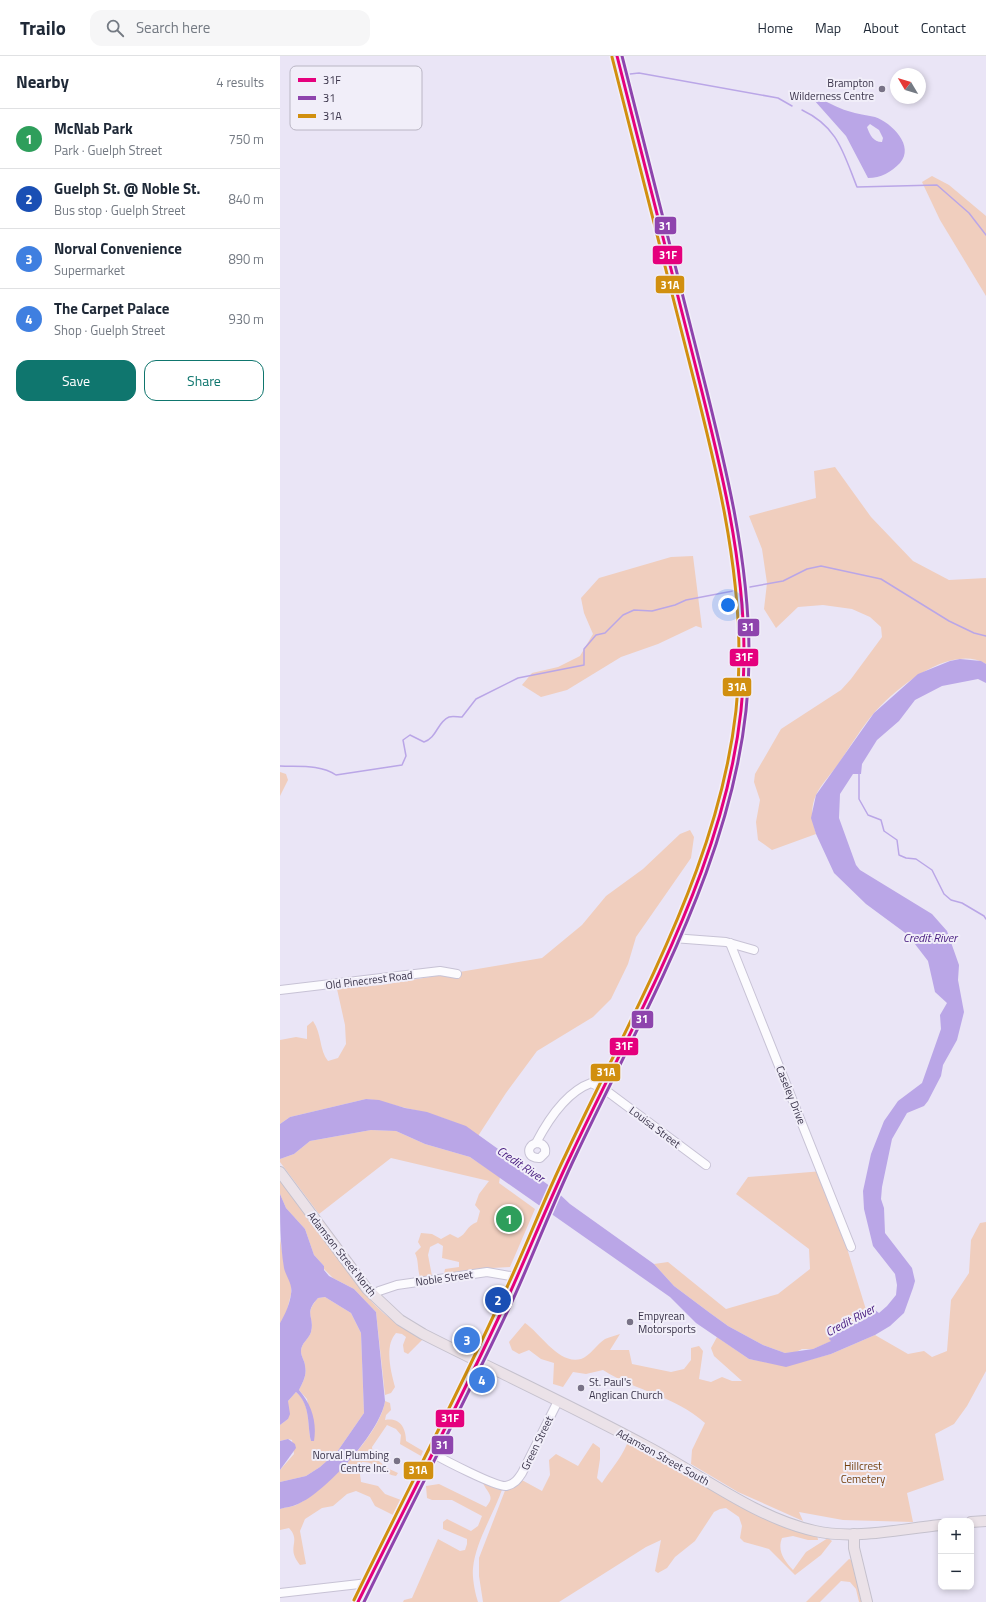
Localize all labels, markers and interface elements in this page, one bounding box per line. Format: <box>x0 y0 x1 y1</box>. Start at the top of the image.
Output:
search box <box>90 10 370 46</box>
text: Trailo <box>20 13 66 42</box>
text: Search here <box>136 16 210 39</box>
icon: search <box>104 17 126 39</box>
text: Home <box>758 17 793 38</box>
text: Map <box>815 17 841 38</box>
text: About <box>863 17 899 38</box>
text: Contact <box>921 17 966 38</box>
legend <box>290 66 422 130</box>
north arrow <box>890 68 926 104</box>
text: Nearby <box>16 69 69 95</box>
text: 4 results <box>216 72 264 92</box>
text: 31F <box>323 72 341 88</box>
place label: Brampton Wilderness Centre <box>790 75 874 104</box>
marker: Brampton Wilderness Centre <box>877 84 887 94</box>
text: 31 <box>323 90 335 106</box>
text: 31A <box>323 108 342 124</box>
text: McNab Park <box>54 117 133 140</box>
text: 1 <box>25 129 33 149</box>
text: 750 m <box>228 129 264 149</box>
text: Park · Guelph Street <box>54 140 162 160</box>
text: Guelph St. @ Noble St. <box>54 177 200 200</box>
text: 2 <box>25 189 33 209</box>
text: 840 m <box>228 189 264 209</box>
text: Bus stop · Guelph Street <box>54 200 185 220</box>
line badge: 31 <box>654 216 677 235</box>
text: 31 <box>659 218 671 234</box>
text: Norval Convenience <box>54 237 182 260</box>
line badge: 31F <box>652 245 683 265</box>
text: 31F <box>659 247 677 263</box>
text: 3 <box>25 249 33 269</box>
text: 890 m <box>228 249 264 269</box>
text: Supermarket <box>54 260 125 280</box>
line badge: 31A <box>655 275 685 294</box>
text: 31A <box>661 277 680 293</box>
text: The Carpet Palace <box>54 297 170 320</box>
text: 4 <box>25 309 33 329</box>
text: 930 m <box>228 309 264 329</box>
text: Shop · Guelph Street <box>54 320 165 340</box>
button: Save <box>16 360 136 401</box>
button: Share <box>144 360 264 401</box>
your location <box>718 595 738 615</box>
line badge: 31 <box>737 618 760 637</box>
text: 31 <box>742 619 754 635</box>
line badge: 31F <box>729 648 759 667</box>
text: 31F <box>735 649 753 665</box>
line badge: 31A <box>722 677 752 697</box>
text: 31A <box>728 679 747 695</box>
water label: Credit River <box>903 928 959 947</box>
street label: Old Pinecrest Road <box>325 967 414 993</box>
line badge: 31 <box>631 1010 654 1029</box>
text: 31 <box>636 1011 648 1027</box>
line badge: 31F <box>609 1037 639 1056</box>
text: 31F <box>615 1038 633 1054</box>
line badge: 31A <box>590 1063 621 1082</box>
street label: Caseley Drive <box>772 1063 810 1127</box>
text: 31A <box>597 1064 616 1080</box>
street label: Louisa Street <box>626 1102 684 1152</box>
water label: Credit River <box>493 1141 551 1188</box>
pin: 1 <box>496 1204 522 1234</box>
street label: Adamson Street North <box>304 1208 380 1300</box>
street label: Noble Street <box>414 1266 474 1290</box>
pin: 2 <box>485 1285 511 1315</box>
water label: Credit River <box>822 1298 880 1341</box>
place label: Empyrean Motorsports <box>638 1308 696 1337</box>
marker: Empyrean Motorsports <box>625 1317 635 1327</box>
pin: 3 <box>454 1325 480 1355</box>
pin: 4 <box>469 1365 495 1395</box>
place label: St. Paul's Anglican Church <box>589 1374 663 1403</box>
marker: St. Paul's Anglican Church <box>576 1383 586 1393</box>
line badge: 31F <box>435 1409 465 1428</box>
text: 31F <box>441 1410 459 1426</box>
street label: Green Street <box>517 1413 557 1473</box>
street label: Adamson Street South <box>613 1425 713 1489</box>
line badge: 31 <box>431 1435 454 1455</box>
text: 31 <box>436 1437 448 1453</box>
place label: Norval Plumbing Centre Inc. <box>312 1447 389 1476</box>
marker: Norval Plumbing Centre Inc. <box>392 1456 402 1466</box>
park label: Hillcrest Cemetery <box>841 1458 886 1487</box>
line badge: 31A <box>403 1461 434 1480</box>
text: 31A <box>409 1462 428 1478</box>
map controls <box>938 1518 974 1590</box>
button: + <box>938 1518 974 1554</box>
button: − <box>938 1554 974 1590</box>

